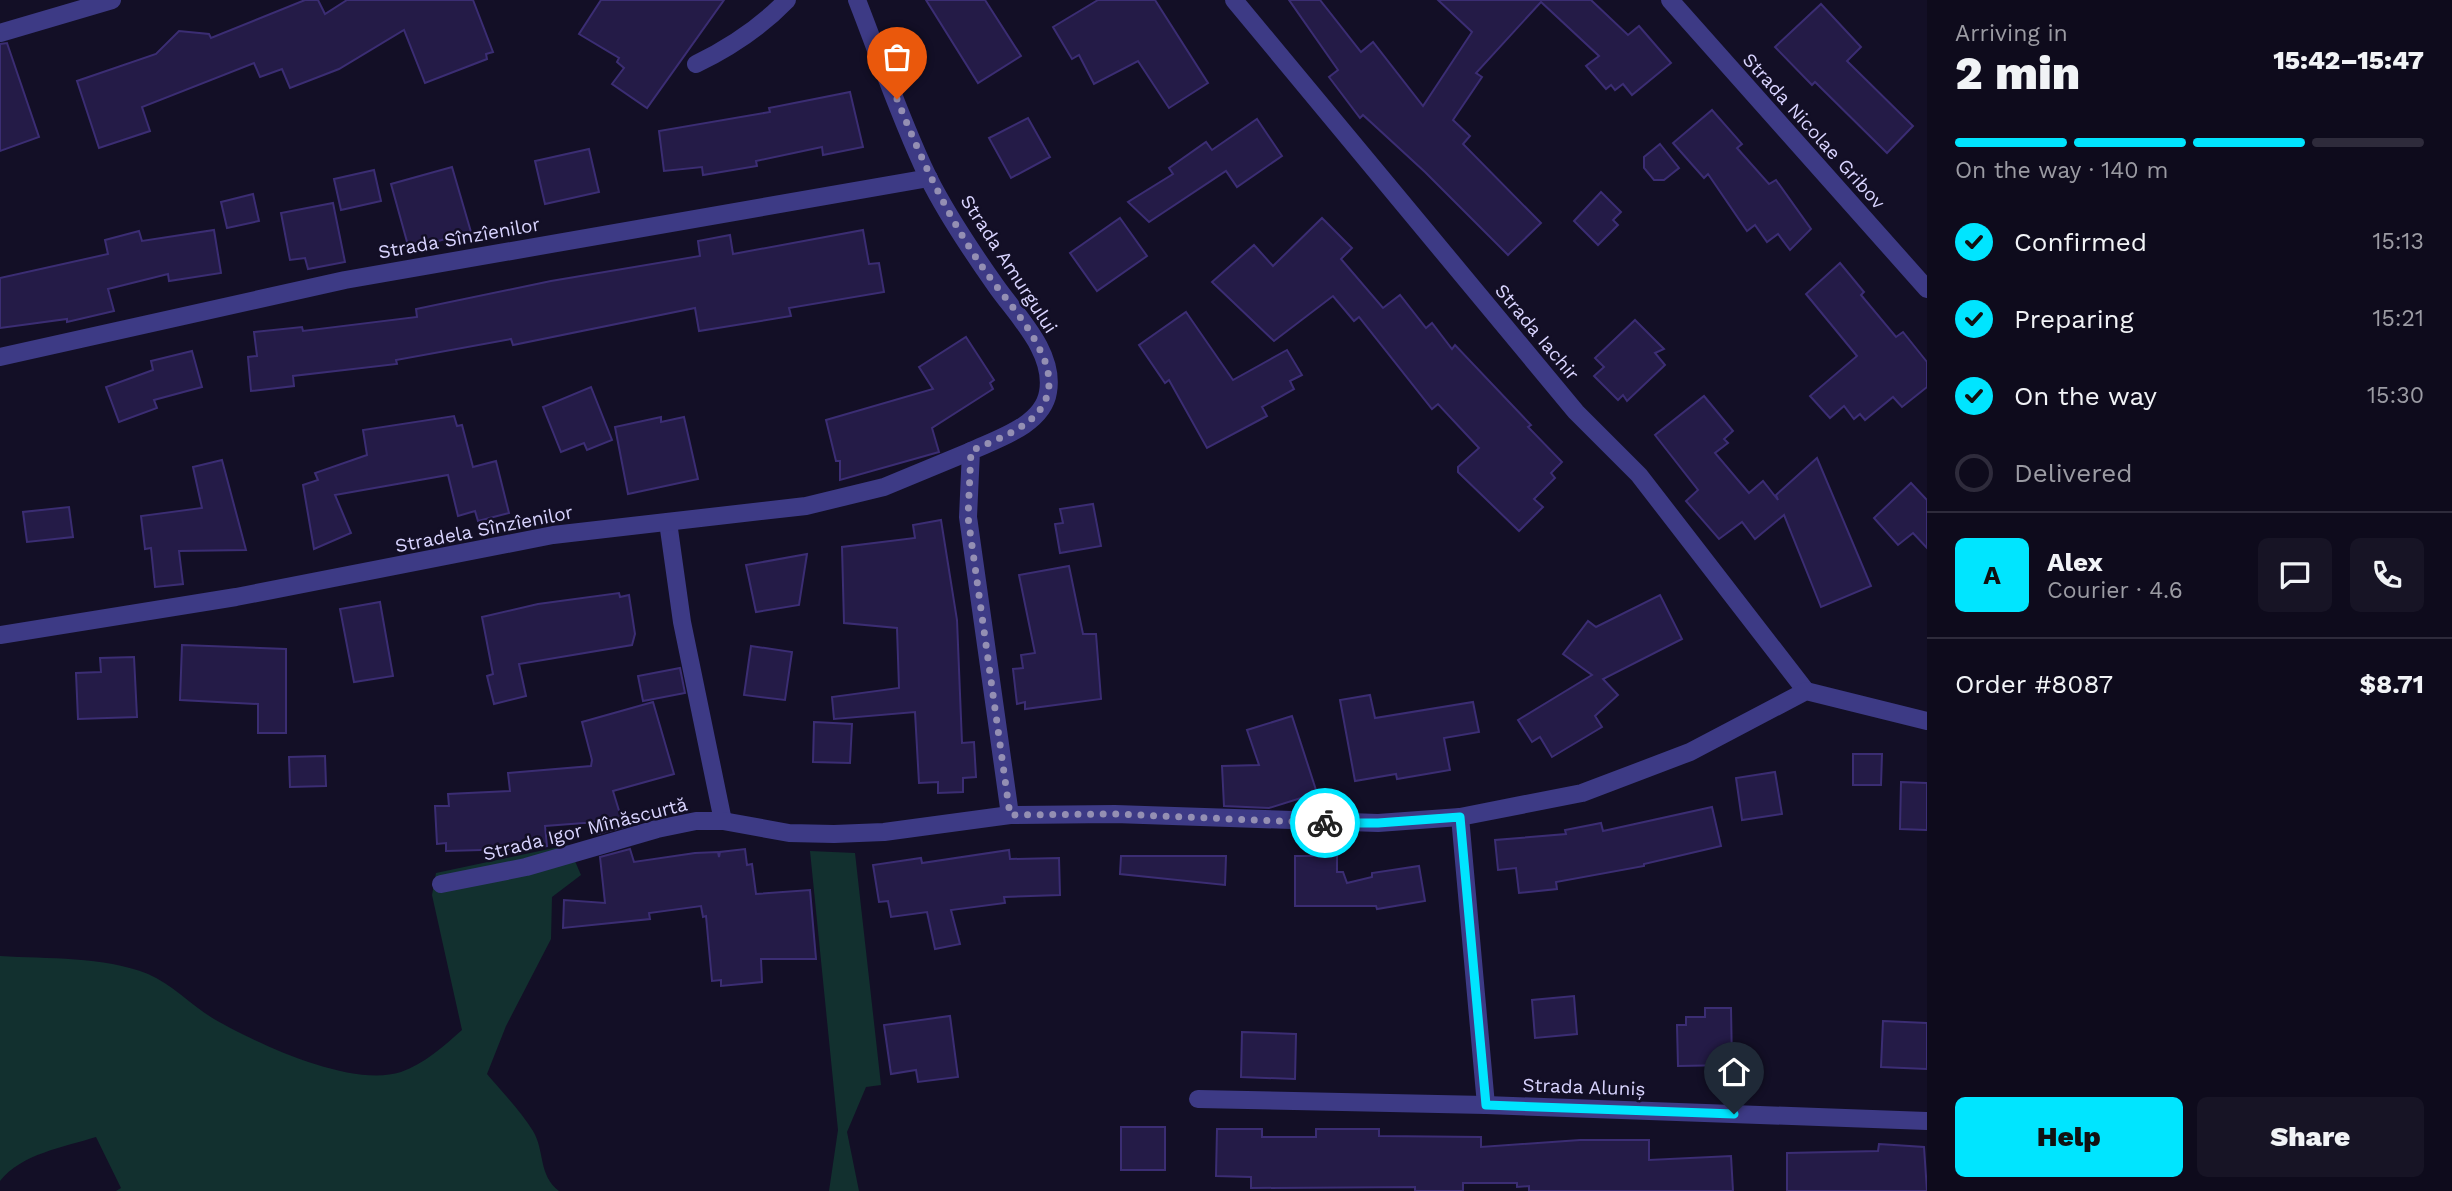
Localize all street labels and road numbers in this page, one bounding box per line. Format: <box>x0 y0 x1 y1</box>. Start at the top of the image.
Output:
street label: Strada Nicolae Gribov <box>1738 48 1890 214</box>
street label: Strada Amurgului <box>956 190 1062 338</box>
street label: Strada Sînzîenilor <box>376 212 542 264</box>
street label: Strada Iachir <box>1490 279 1584 385</box>
street label: Stradela Sînzîenilor <box>393 500 575 558</box>
street label: Strada Igor Mînăscurtă <box>480 792 690 866</box>
street label: Strada Aluniș <box>1522 1073 1646 1101</box>

